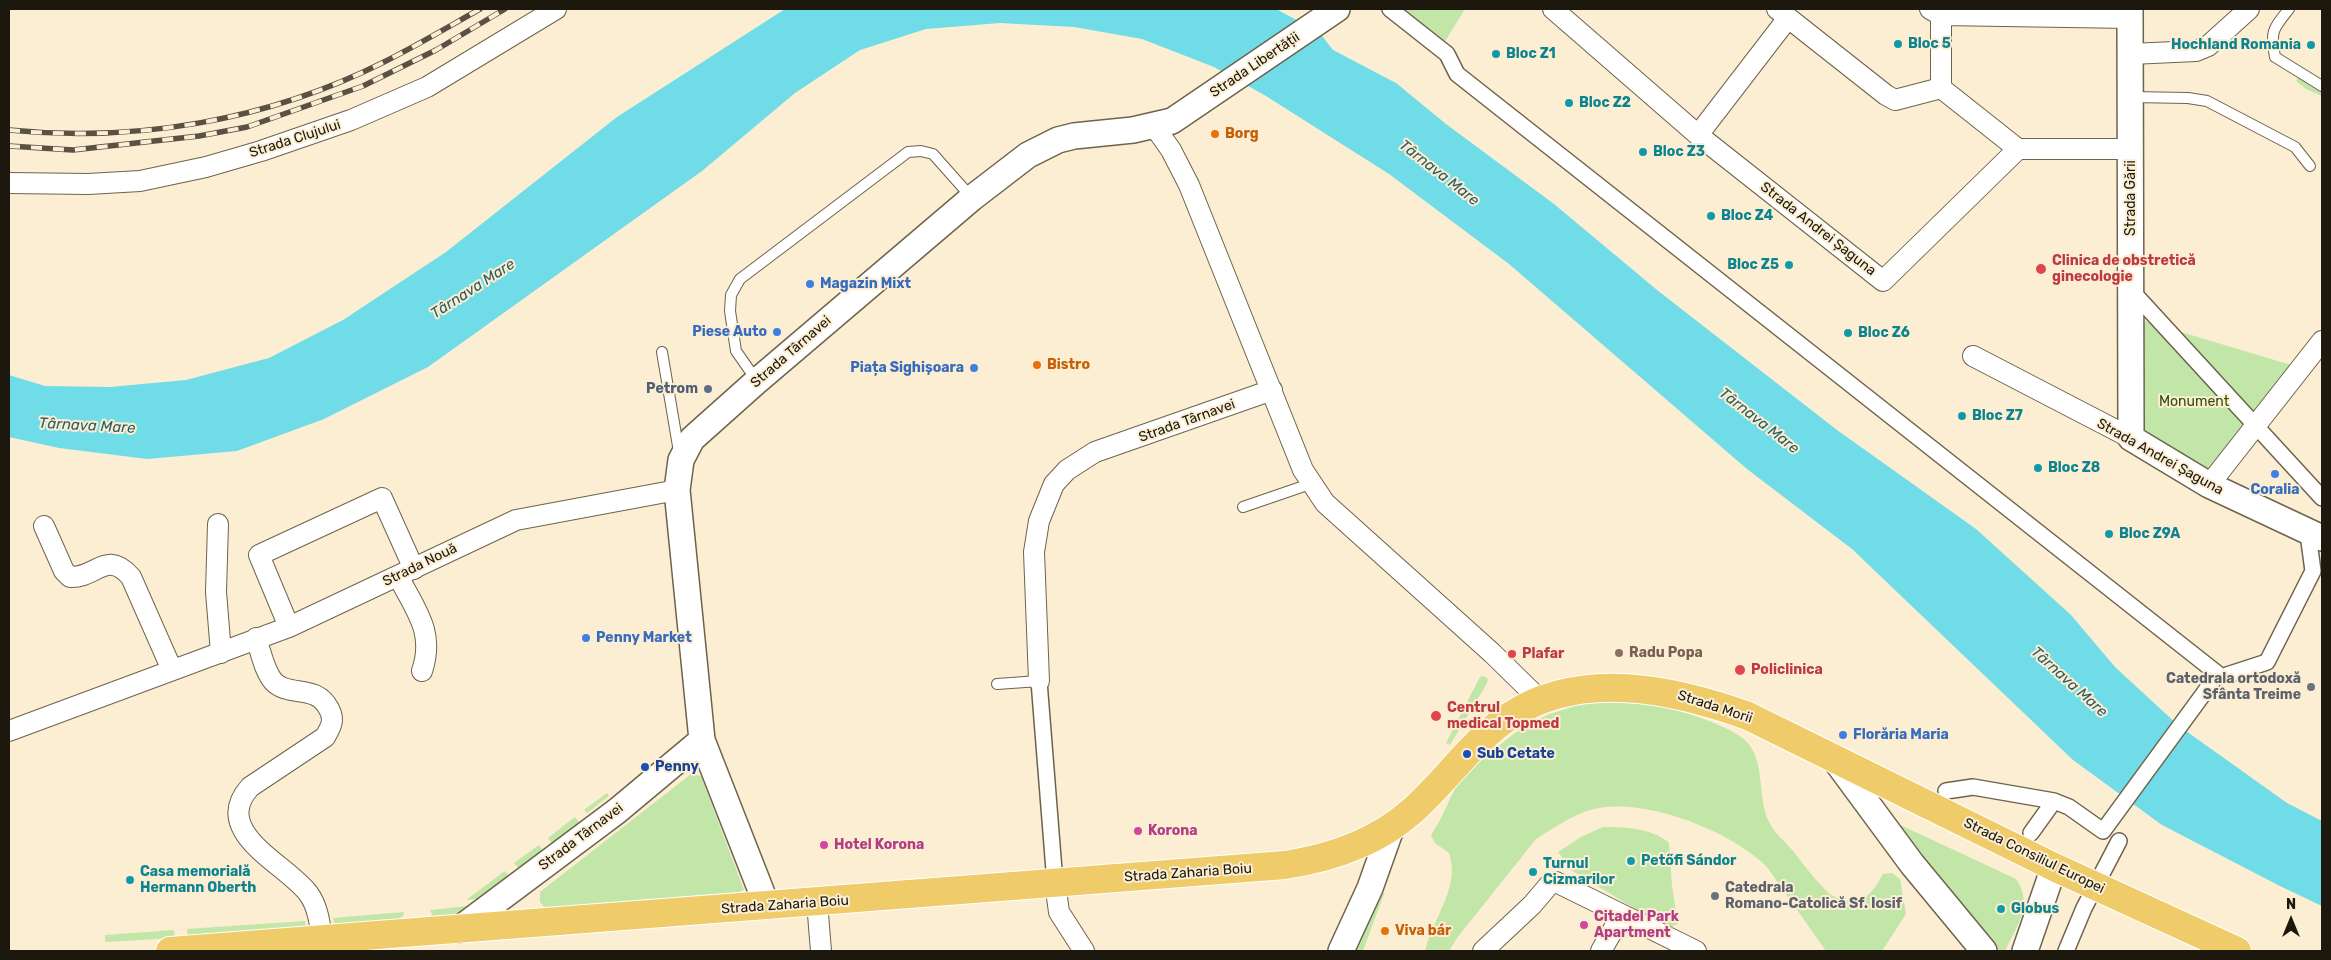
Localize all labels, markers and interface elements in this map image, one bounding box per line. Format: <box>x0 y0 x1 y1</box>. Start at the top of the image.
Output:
street label: Strada Libertății <box>1207 29 1303 101</box>
place label: Bloc 5 <box>1908 36 1951 52</box>
place label: Hochland Romania <box>2171 37 2301 53</box>
marker: Bloc 5 <box>1892 38 1904 50</box>
marker: Hochland Romania <box>2305 39 2317 51</box>
place label: Bloc Z1 <box>1506 46 1556 62</box>
marker: Bloc Z1 <box>1490 48 1502 60</box>
place label: Bloc Z2 <box>1579 95 1631 111</box>
marker: Bloc Z2 <box>1563 97 1575 109</box>
street label: Strada Clujului <box>247 116 343 162</box>
place label: Borg <box>1225 126 1259 142</box>
marker: Borg <box>1209 128 1221 140</box>
water label: Târnava Mare <box>1395 136 1483 210</box>
place label: Bloc Z3 <box>1653 144 1705 160</box>
marker: Bloc Z3 <box>1637 146 1649 158</box>
street label: Strada Gării <box>2123 160 2139 236</box>
street label: Strada Andrei Șaguna <box>1757 179 1879 279</box>
place label: Bloc Z4 <box>1721 208 1773 224</box>
marker: Bloc Z4 <box>1705 210 1717 222</box>
place label: Clinica de obstretică ginecologie <box>2052 253 2196 286</box>
water label: Târnava Mare <box>428 255 518 323</box>
place label: Bloc Z5 <box>1727 257 1779 273</box>
marker: Bloc Z5 <box>1783 259 1795 271</box>
marker: Clinica de obstretică ginecologie <box>2034 262 2048 276</box>
place label: Magazin Mixt <box>820 276 911 292</box>
marker: Magazin Mixt <box>804 278 816 290</box>
street label: Strada Târnavei <box>747 312 835 392</box>
place label: Piese Auto <box>692 324 767 340</box>
place label: Bloc Z6 <box>1858 325 1910 341</box>
marker: Piese Auto <box>771 326 783 338</box>
marker: Bloc Z6 <box>1842 327 1854 339</box>
place label: Bistro <box>1047 357 1090 373</box>
marker: Bistro <box>1031 359 1043 371</box>
place label: Piața Sighișoara <box>850 360 964 376</box>
marker: Piața Sighișoara <box>968 362 980 374</box>
place label: Petrom <box>646 381 698 397</box>
marker: Petrom <box>702 383 714 395</box>
water label: Târnava Mare <box>1715 384 1803 458</box>
park label: Monument <box>2159 394 2229 410</box>
street label: Strada Târnavei <box>1137 396 1237 446</box>
place label: Bloc Z7 <box>1972 408 2023 424</box>
marker: Bloc Z7 <box>1956 410 1968 422</box>
water label: Târnava Mare <box>38 414 136 438</box>
street label: Strada Andrei Șaguna <box>2094 415 2226 499</box>
place label: Bloc Z8 <box>2048 460 2100 476</box>
marker: Bloc Z8 <box>2032 462 2044 474</box>
marker: Coralia <box>2269 468 2281 480</box>
place label: Coralia <box>2250 482 2300 498</box>
place label: Bloc Z9A <box>2119 526 2180 542</box>
marker: Bloc Z9A <box>2103 528 2115 540</box>
street label: Strada Nouă <box>380 540 460 590</box>
place label: Penny Market <box>596 630 692 646</box>
marker: Penny Market <box>580 632 592 644</box>
water label: Târnava Mare <box>2027 643 2111 721</box>
place label: Radu Popa <box>1629 645 1703 661</box>
place label: Plafar <box>1522 646 1564 662</box>
marker: Radu Popa <box>1613 647 1625 659</box>
marker: Plafar <box>1506 648 1518 660</box>
place label: Policlinica <box>1751 662 1823 678</box>
marker: Policlinica <box>1733 663 1747 677</box>
place label: Catedrala ortodoxă Sfânta Treime <box>2166 671 2301 704</box>
marker: Catedrala ortodoxă Sfânta Treime <box>2305 681 2317 693</box>
street label: Strada Morii <box>1675 687 1755 727</box>
place label: Centrul medical Topmed <box>1447 700 1559 732</box>
marker: Centrul medical Topmed <box>1429 709 1443 723</box>
place label: Florăria Maria <box>1853 727 1949 743</box>
marker: Florăria Maria <box>1837 729 1849 741</box>
place label: Sub Cetate <box>1477 746 1555 762</box>
marker: Sub Cetate <box>1461 748 1473 760</box>
place label: Penny <box>655 759 699 775</box>
marker: Penny <box>639 761 651 773</box>
street label: Strada Târnavei <box>536 800 626 874</box>
street label: Strada Consiliul Europei <box>1961 815 2107 897</box>
place label: Korona <box>1148 823 1198 839</box>
marker: Korona <box>1132 825 1144 837</box>
place label: Hotel Korona <box>834 837 924 853</box>
marker: Hotel Korona <box>818 839 830 851</box>
place label: Petőfi Sándor <box>1641 853 1736 869</box>
marker: Petőfi Sándor <box>1625 855 1637 867</box>
place label: Turnul Cizmarilor <box>1543 856 1615 889</box>
street label: Strada Zaharia Boiu <box>1124 860 1252 886</box>
place label: Casa memorială Hermann Oberth <box>140 864 256 896</box>
marker: Turnul Cizmarilor <box>1527 866 1539 878</box>
marker: Casa memorială Hermann Oberth <box>124 874 136 886</box>
place label: Catedrala Romano-Catolică Sf. Iosif <box>1725 880 1902 912</box>
marker: Catedrala Romano-Catolică Sf. Iosif <box>1709 890 1721 902</box>
street label: Strada Zaharia Boiu <box>721 892 849 918</box>
north arrow <box>2266 895 2316 945</box>
text: N <box>2286 896 2296 913</box>
place label: Globus <box>2011 901 2059 917</box>
marker: Globus <box>1995 903 2007 915</box>
place label: Citadel Park Apartment <box>1594 909 1679 942</box>
marker: Citadel Park Apartment <box>1578 919 1590 931</box>
place label: Viva bár <box>1395 923 1451 939</box>
marker: Viva bár <box>1379 925 1391 937</box>

